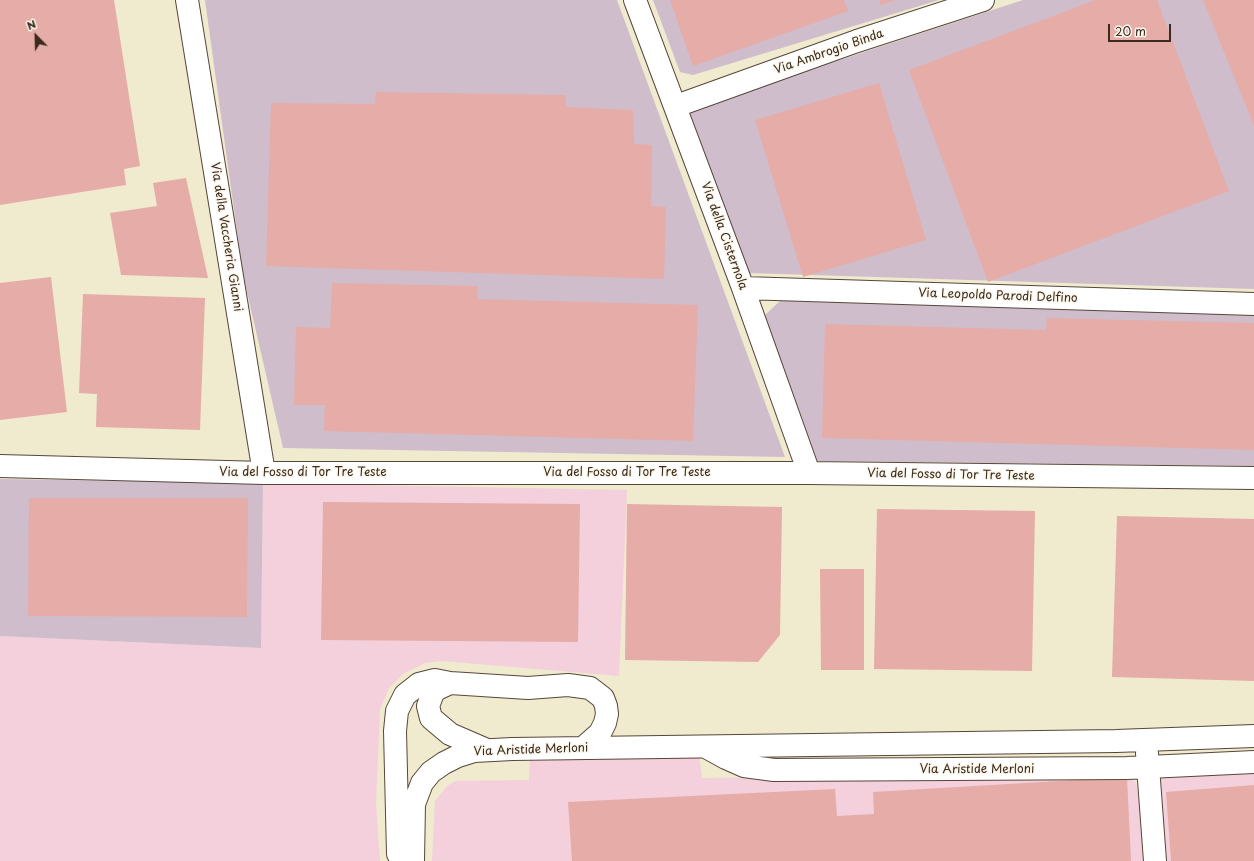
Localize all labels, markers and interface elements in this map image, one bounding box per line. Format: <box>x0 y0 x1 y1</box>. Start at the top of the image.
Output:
text: N <box>24 15 38 34</box>
north arrow <box>16 16 56 56</box>
scale bar <box>1110 16 1173 42</box>
text: 20 m <box>1115 22 1146 40</box>
street label: Via Ambrogio Binda <box>772 27 886 77</box>
street label: Via della Vaccheria Gianni <box>207 161 245 313</box>
street label: Via della Cisternola <box>698 180 750 292</box>
street label: Via Leopoldo Parodi Delfino <box>918 286 1078 306</box>
street label: Via del Fosso di Tor Tre Teste <box>219 466 387 480</box>
street label: Via del Fosso di Tor Tre Teste <box>543 466 711 480</box>
street label: Via del Fosso di Tor Tre Teste <box>867 466 1035 484</box>
street label: Via Aristide Merloni <box>473 741 589 759</box>
street label: Via Aristide Merloni <box>920 763 1034 777</box>

